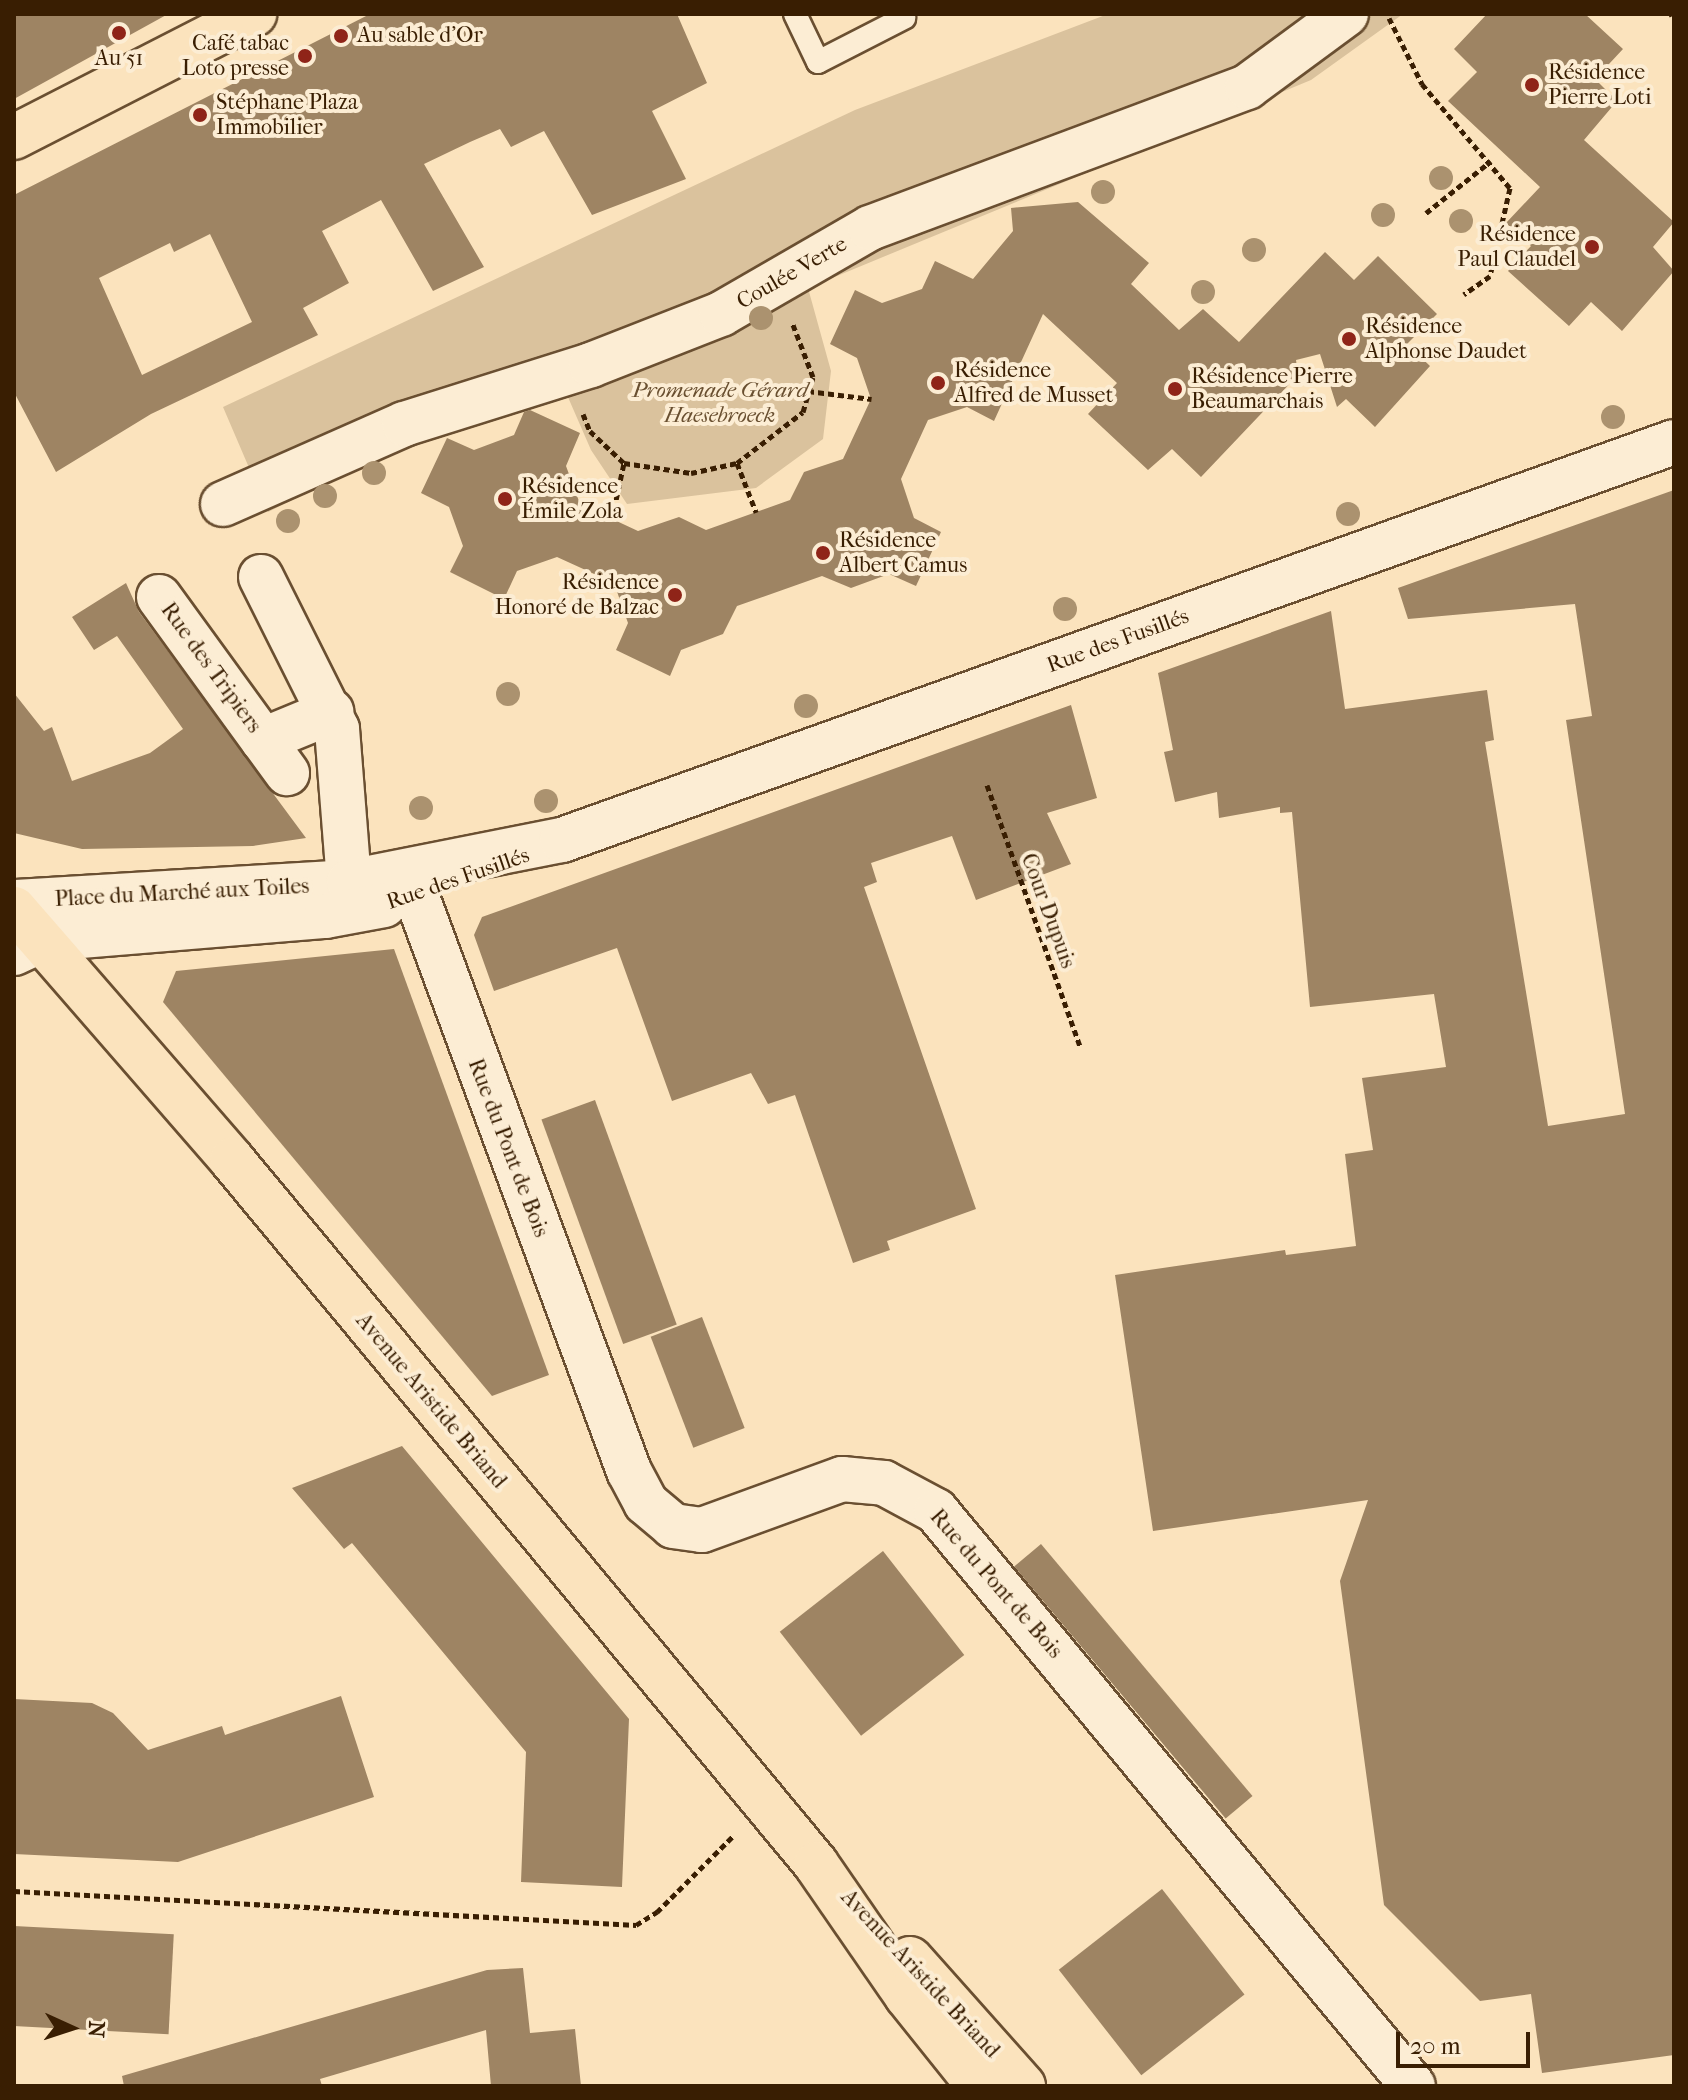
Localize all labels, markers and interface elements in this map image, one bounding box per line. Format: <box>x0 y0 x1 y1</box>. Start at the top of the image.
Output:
place label: Au sable d'Or <box>357 23 483 49</box>
marker: Au 51 <box>110 24 128 42</box>
marker: Au sable d'Or <box>332 27 350 45</box>
place label: Café tabac Loto presse <box>182 30 289 82</box>
place label: Au 51 <box>95 46 143 72</box>
marker: Café tabac Loto presse <box>296 47 314 65</box>
place label: Résidence Pierre Loti <box>1548 59 1651 110</box>
marker: Résidence Pierre Loti <box>1523 76 1541 94</box>
place label: Stéphane Plaza Immobilier <box>216 89 358 140</box>
marker: Stéphane Plaza Immobilier <box>191 106 209 124</box>
place label: Résidence Paul Claudel <box>1457 221 1576 272</box>
street label: Coulée Verte <box>732 231 852 315</box>
marker: Résidence Paul Claudel <box>1583 238 1601 256</box>
place label: Résidence Alphonse Daudet <box>1365 313 1527 364</box>
marker: Résidence Alphonse Daudet <box>1340 330 1358 348</box>
place label: Résidence Alfred de Musset <box>954 357 1113 408</box>
place label: Résidence Pierre Beaumarchais <box>1191 363 1353 414</box>
marker: Résidence Alfred de Musset <box>929 374 947 392</box>
park label: Promenade Gérard Haesebroeck <box>632 377 808 428</box>
marker: Résidence Pierre Beaumarchais <box>1166 380 1184 398</box>
place label: Résidence Émile Zola <box>521 473 623 524</box>
marker: Résidence Émile Zola <box>496 490 514 508</box>
place label: Résidence Albert Camus <box>839 527 967 578</box>
marker: Résidence Albert Camus <box>814 544 832 562</box>
place label: Résidence Honoré de Balzac <box>495 569 659 620</box>
marker: Résidence Honoré de Balzac <box>666 586 684 604</box>
street label: Rue des Tripiers <box>155 598 267 738</box>
street label: Rue des Fusillés <box>1043 603 1193 679</box>
street label: Rue des Fusillés <box>383 842 533 916</box>
street label: Cour Dupuis <box>1015 850 1081 972</box>
street label: Place du Marché aux Toiles <box>54 873 310 913</box>
street label: Rue du Pont de Bois <box>462 1055 554 1241</box>
street label: Avenue Aristide Briand <box>350 1308 512 1494</box>
street label: Rue du Pont de Bois <box>924 1504 1068 1664</box>
street label: Avenue Aristide Briand <box>835 1884 1005 2064</box>
north arrow <box>32 1988 112 2068</box>
scale bar <box>1400 2016 1534 2066</box>
text: N <box>83 2020 109 2038</box>
text: 20 m <box>1410 2032 1461 2060</box>

